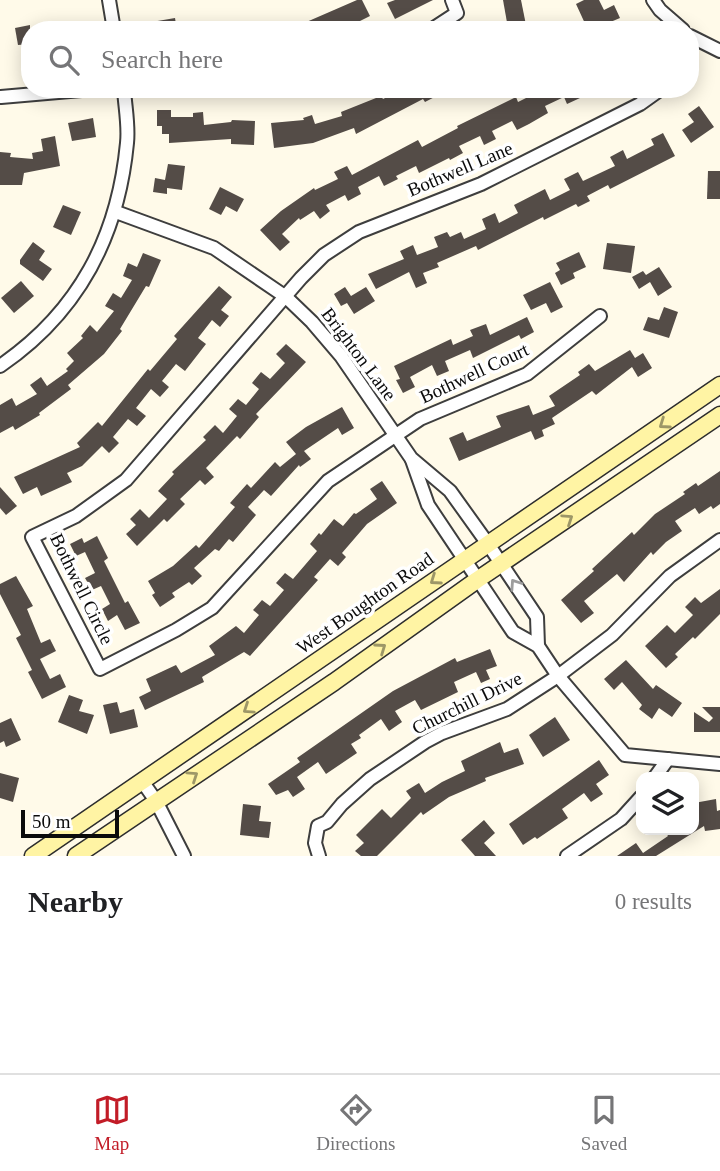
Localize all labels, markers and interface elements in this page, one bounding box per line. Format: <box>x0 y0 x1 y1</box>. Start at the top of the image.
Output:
search box <box>21 21 699 98</box>
icon: search <box>45 41 83 79</box>
text: Search here <box>101 45 223 74</box>
street label: Bothwell Lane <box>404 137 516 201</box>
street label: Brighton Lane <box>317 304 401 404</box>
street label: Bothwell Court <box>416 338 532 407</box>
one-way arrow <box>659 416 672 428</box>
one-way arrow <box>560 514 573 527</box>
street label: Bothwell Circle <box>46 530 118 648</box>
street label: West Boughton Road <box>293 548 438 658</box>
one-way arrow <box>430 572 443 585</box>
one-way arrow <box>511 579 523 592</box>
one-way arrow <box>373 644 386 656</box>
street label: Churchill Drive <box>409 667 525 739</box>
one-way arrow <box>243 701 256 713</box>
one-way arrow <box>185 772 198 784</box>
map controls <box>636 772 699 835</box>
button: layers <box>636 772 699 835</box>
scale bar <box>21 807 119 839</box>
text: 50 m <box>32 811 71 832</box>
text: Nearby <box>28 885 123 918</box>
text: 0 results <box>615 889 692 914</box>
tab: Map <box>93 1091 131 1155</box>
tab: Directions <box>316 1091 395 1155</box>
tab: Saved <box>581 1091 627 1155</box>

